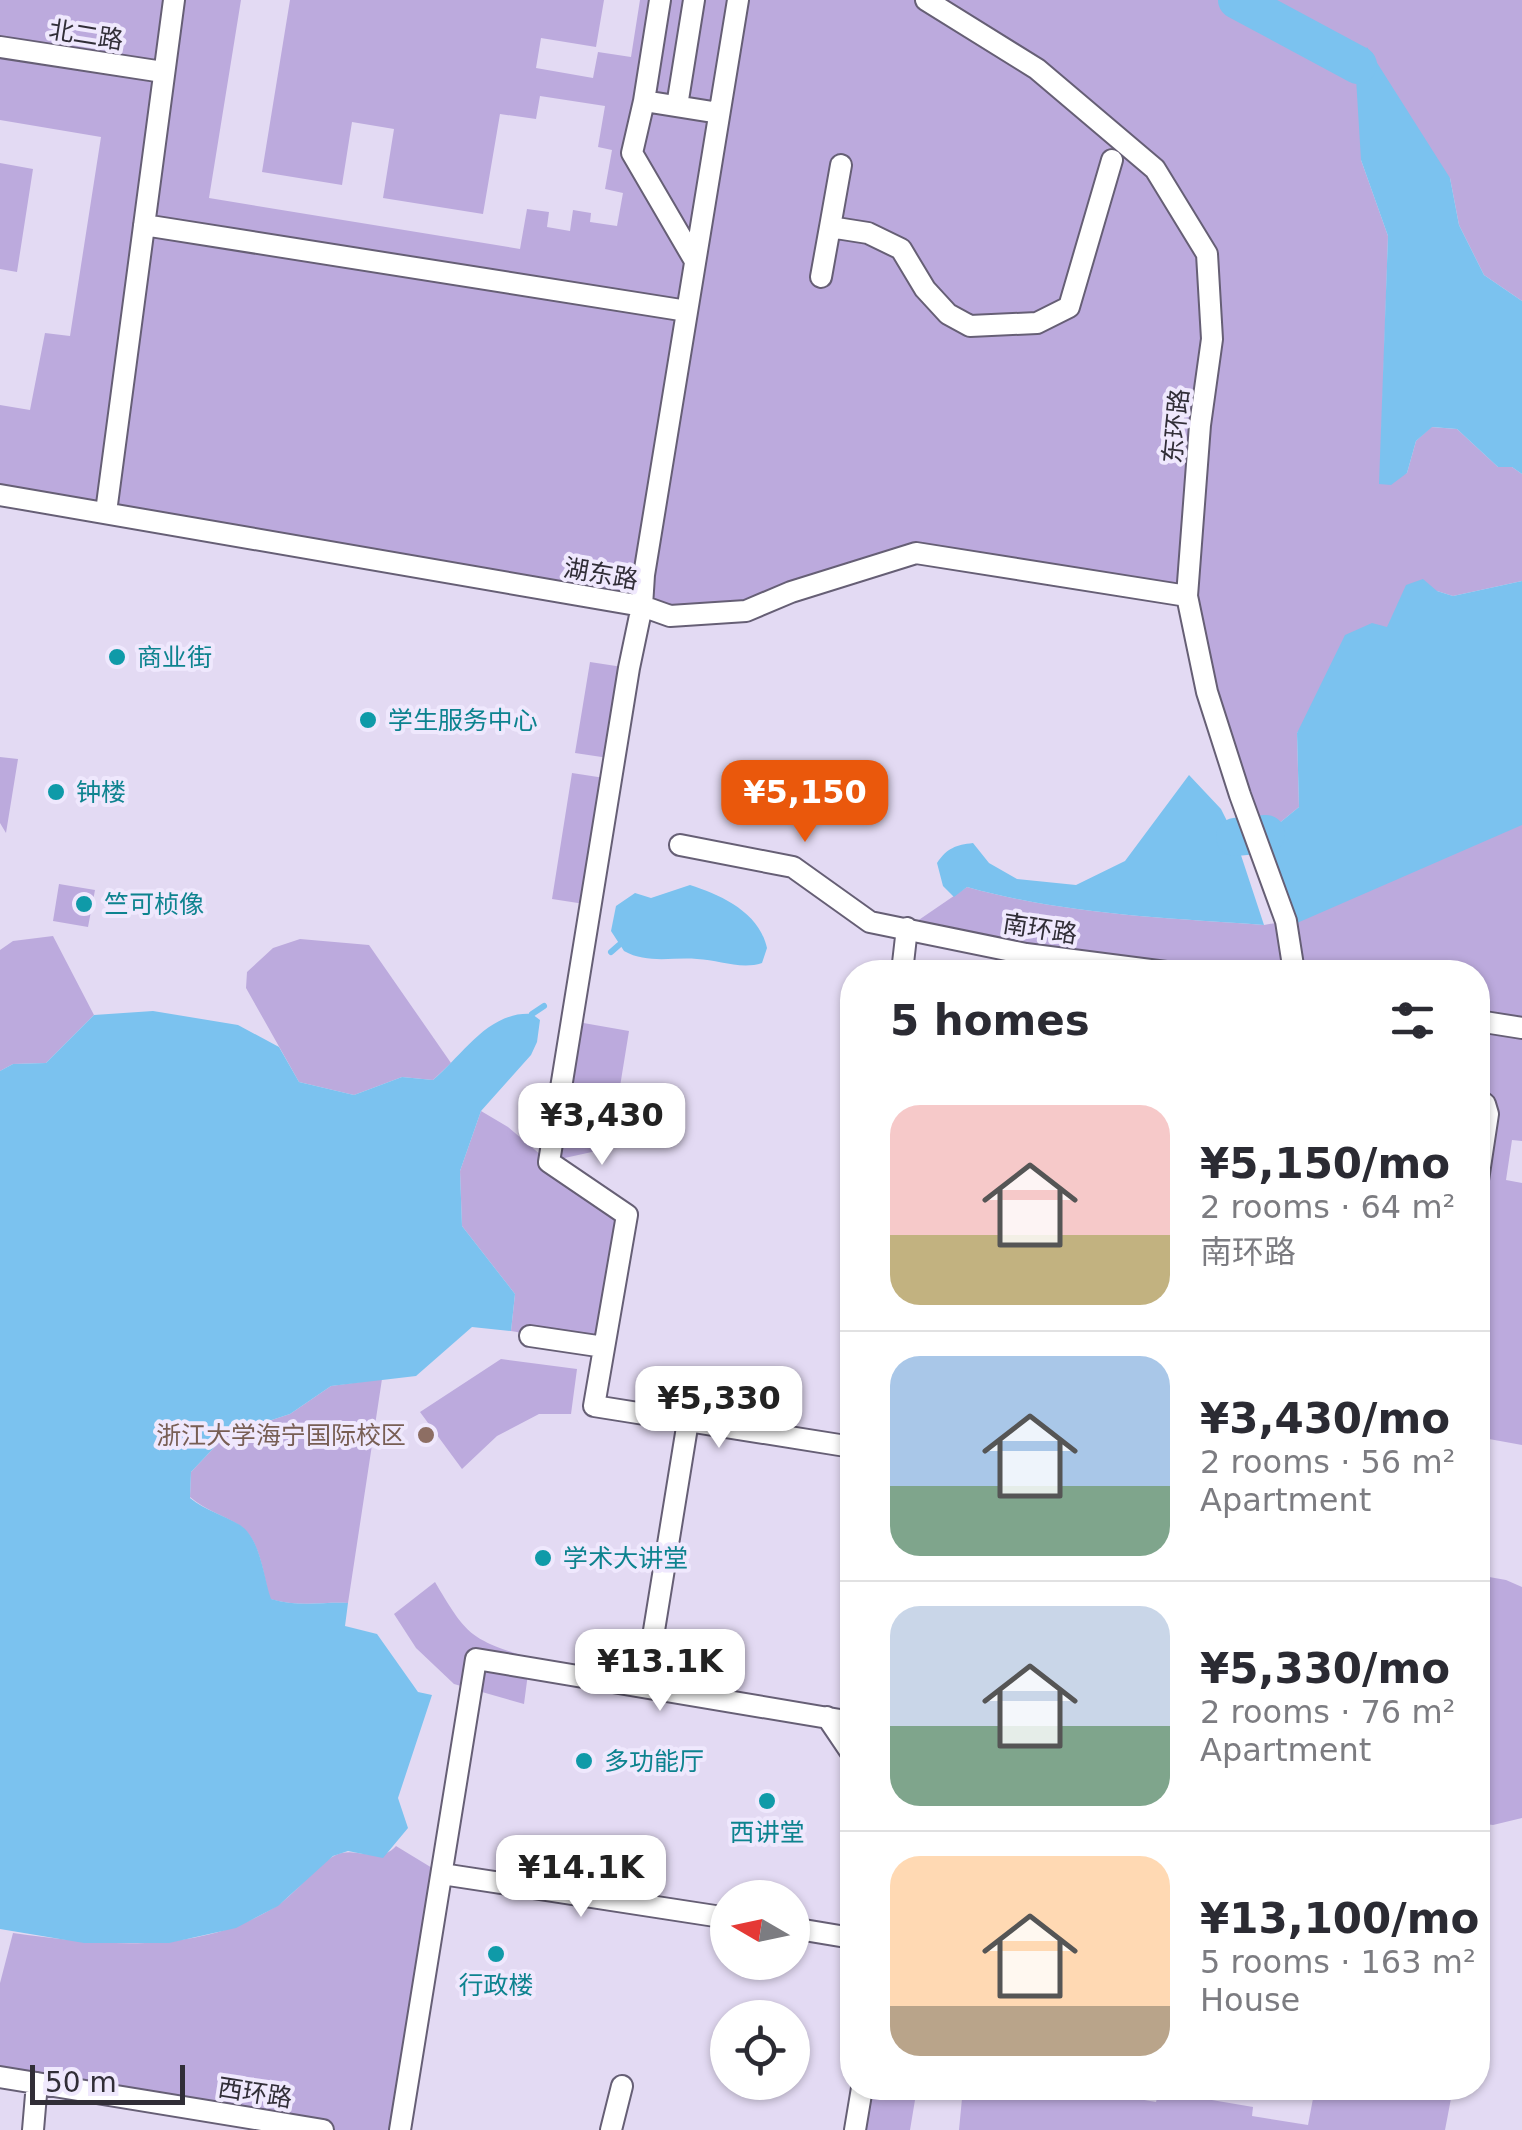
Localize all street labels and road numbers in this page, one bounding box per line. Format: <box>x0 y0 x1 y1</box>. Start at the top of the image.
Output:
street label: 北二路 <box>47 15 125 55</box>
street label: 东环路 <box>1158 387 1194 465</box>
street label: 湖东路 <box>562 553 640 595</box>
street label: 南环路 <box>1001 909 1079 949</box>
street label: 西环路 <box>216 2073 294 2113</box>

